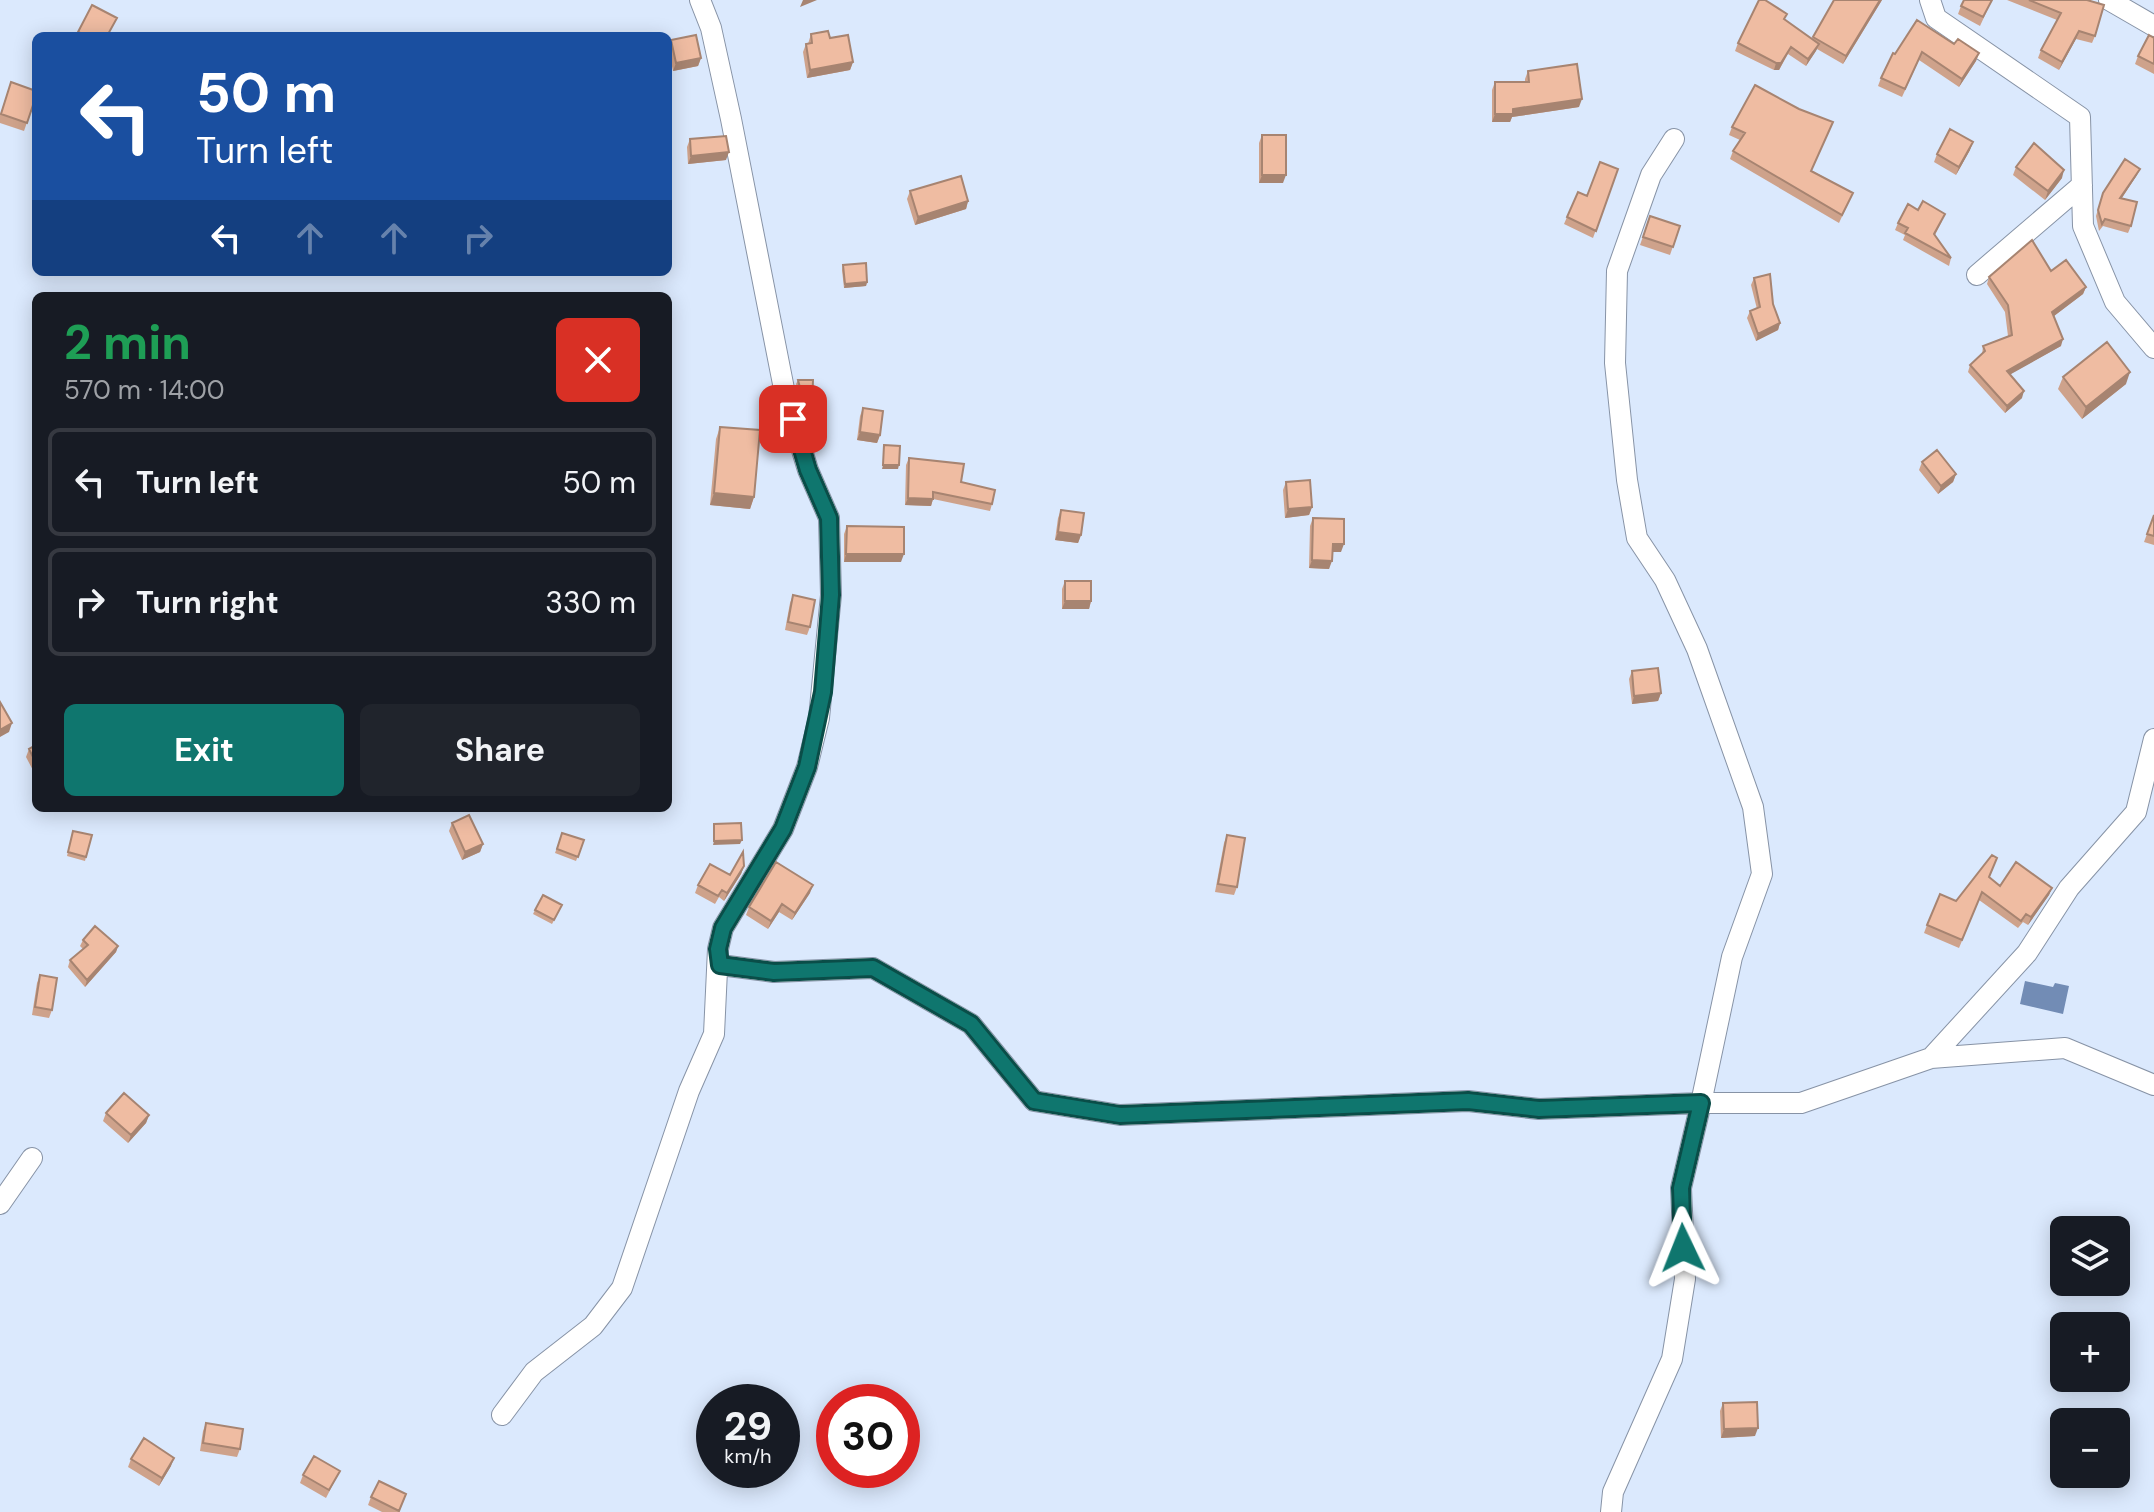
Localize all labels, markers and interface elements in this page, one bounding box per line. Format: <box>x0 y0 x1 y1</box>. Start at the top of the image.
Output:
text: 50 m <box>196 56 336 129</box>
icon: left <box>64 64 168 168</box>
text: Turn left <box>196 127 333 174</box>
icon: left <box>204 216 248 260</box>
icon: ahead <box>288 216 332 260</box>
icon: ahead <box>372 216 416 260</box>
icon: right <box>456 216 500 260</box>
text: 2 min <box>64 311 191 374</box>
button: close <box>556 318 640 402</box>
text: 570 m · 14:00 <box>64 373 225 407</box>
pin <box>759 385 827 453</box>
icon: arrive <box>771 397 815 441</box>
icon: left <box>68 460 112 504</box>
text: Turn left <box>136 463 259 502</box>
text: 50 m <box>562 463 636 502</box>
icon: right <box>68 580 112 624</box>
text: Turn right <box>136 583 279 622</box>
text: 330 m <box>545 583 636 622</box>
button: Exit <box>64 704 344 796</box>
button: Share <box>360 704 640 796</box>
position arrow <box>1641 1206 1725 1290</box>
map controls <box>2050 1216 2130 1488</box>
button: layers <box>2050 1216 2130 1296</box>
button: + <box>2050 1312 2130 1392</box>
speed limit sign: 30 <box>816 1384 920 1488</box>
text: 29 <box>724 1400 772 1452</box>
button: − <box>2050 1408 2130 1488</box>
text: km/h <box>724 1443 772 1469</box>

